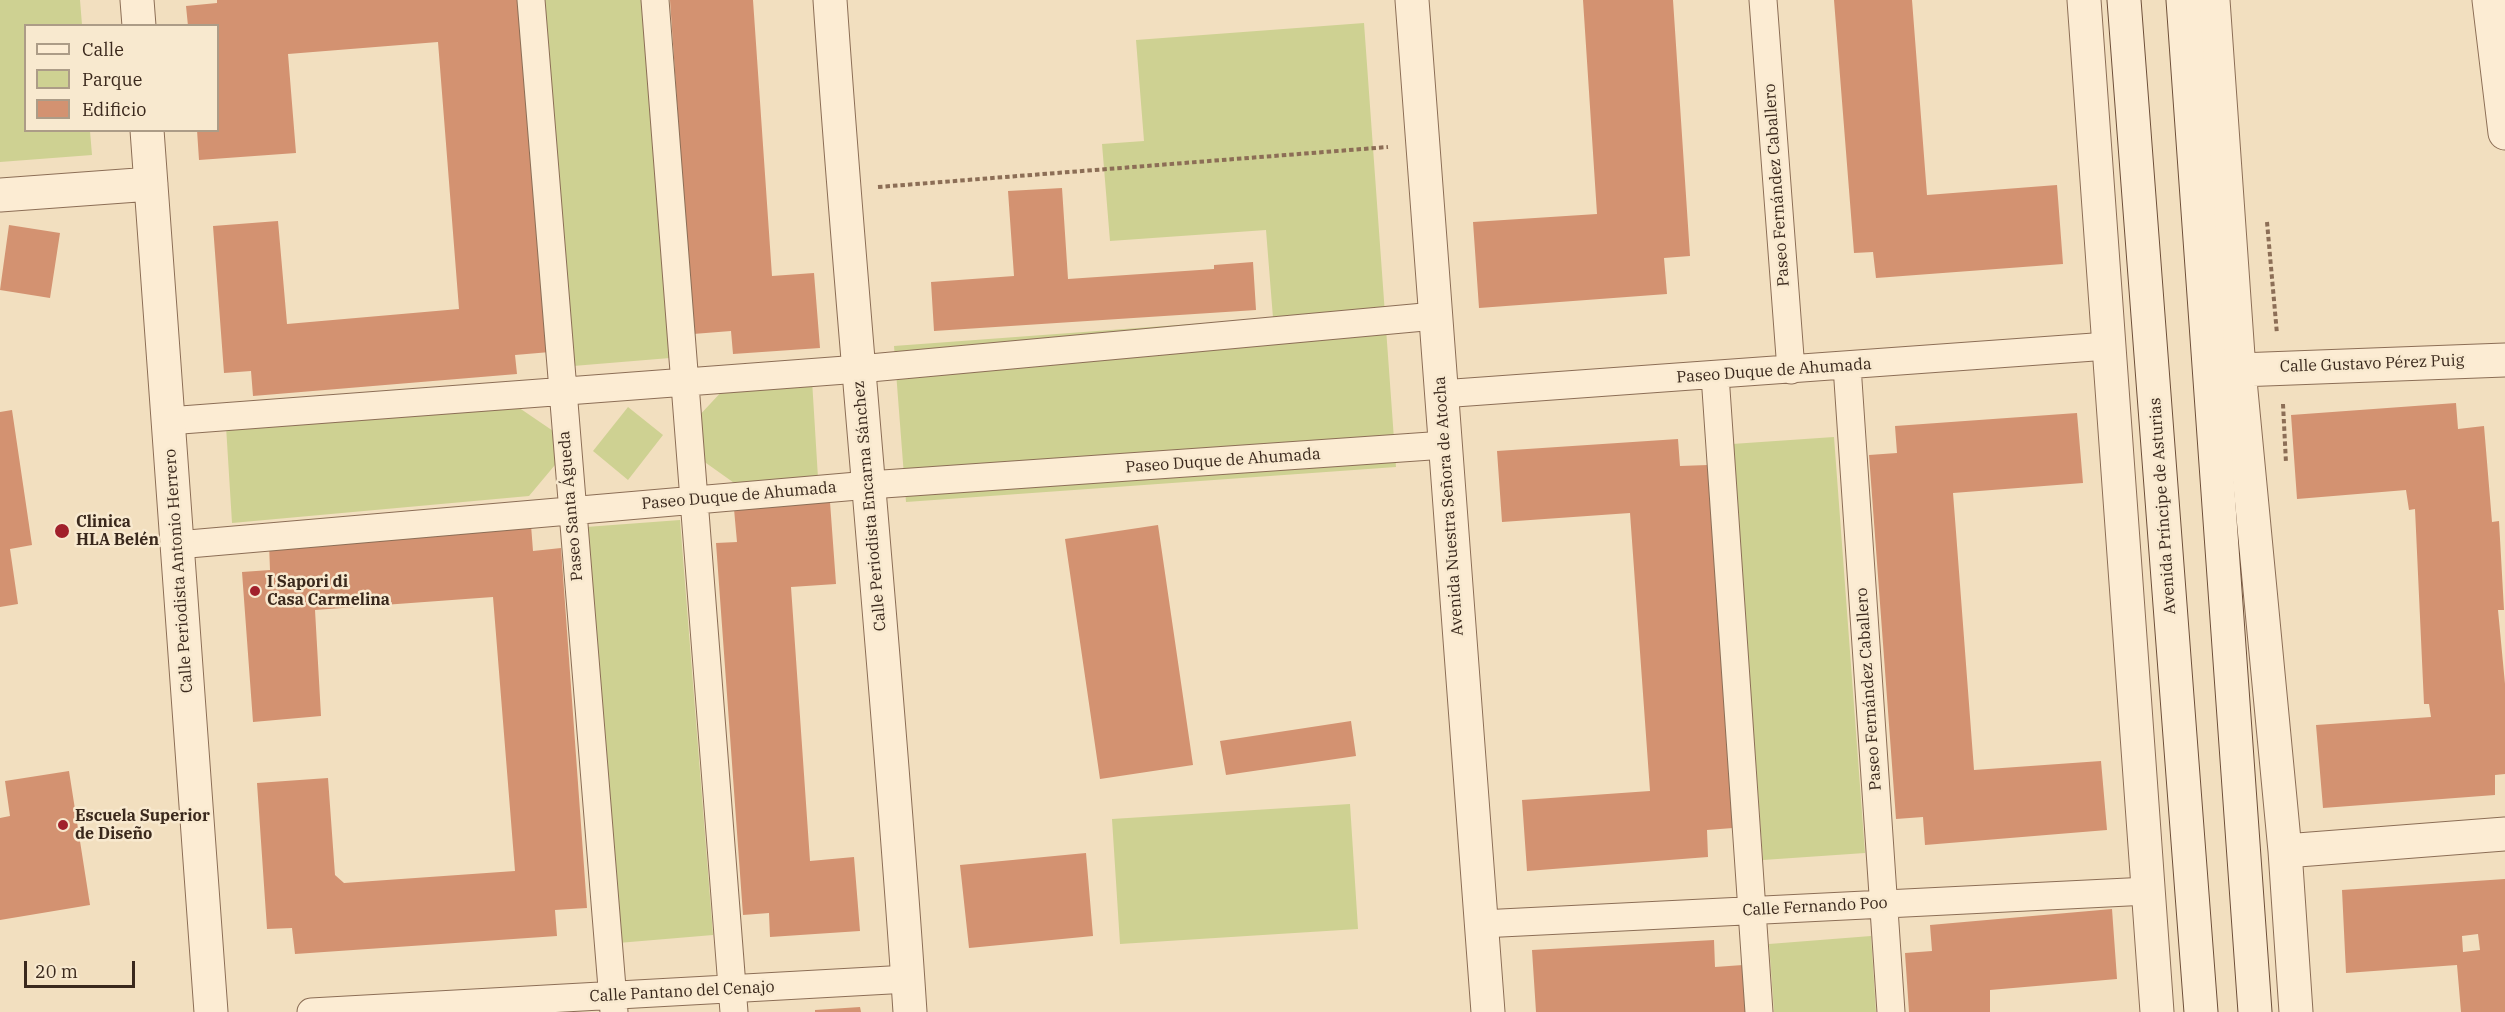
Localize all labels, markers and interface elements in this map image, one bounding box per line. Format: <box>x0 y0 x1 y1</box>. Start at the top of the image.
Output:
legend <box>24 24 219 132</box>
text: Calle <box>82 38 124 61</box>
text: Parque <box>82 68 142 91</box>
street label: Paseo Fernández Caballero <box>1760 83 1794 287</box>
text: Edificio <box>82 98 146 121</box>
street label: Calle Gustavo Pérez Puig <box>2279 351 2465 377</box>
street label: Paseo Duque de Ahumada <box>1676 355 1872 387</box>
street label: Avenida Nuestra Señora de Atocha <box>1430 376 1468 636</box>
street label: Calle Periodista Encarna Sánchez <box>849 380 891 632</box>
street label: Avenida Príncipe de Asturias <box>2146 397 2180 615</box>
street label: Paseo Santa Águeda <box>555 430 587 582</box>
street label: Paseo Duque de Ahumada <box>1125 445 1321 477</box>
street label: Calle Periodista Antonio Herrero <box>161 448 197 694</box>
street label: Paseo Duque de Ahumada <box>641 478 837 514</box>
place label: Clinica HLA Belén <box>76 512 159 550</box>
marker: Clinica HLA Belén <box>53 522 71 540</box>
place label: I Sapori di Casa Carmelina <box>267 572 390 610</box>
marker: I Sapori di Casa Carmelina <box>248 584 262 598</box>
street label: Paseo Fernández Caballero <box>1852 587 1886 791</box>
place label: Escuela Superior de Diseño <box>75 806 210 844</box>
marker: Escuela Superior de Diseño <box>56 818 70 832</box>
street label: Calle Fernando Poo <box>1742 894 1888 920</box>
scale bar <box>27 949 138 987</box>
text: 20 m <box>35 960 78 983</box>
street label: Calle Pantano del Cenajo <box>589 978 775 1006</box>

